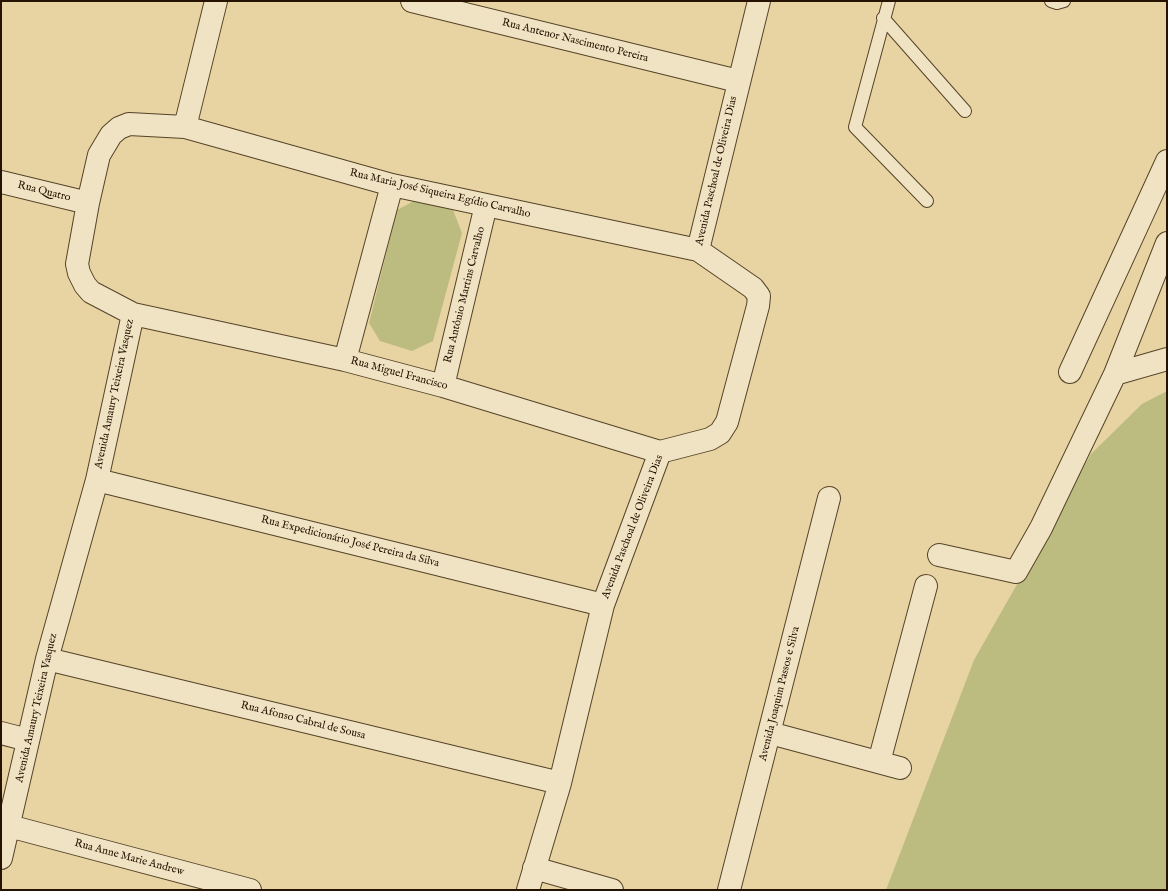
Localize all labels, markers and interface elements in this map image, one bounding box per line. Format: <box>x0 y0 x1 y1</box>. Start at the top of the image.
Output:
street label: Rua Antenor Nascimento Pereira <box>500 16 650 66</box>
street label: Avenida Paschoal de Oliveira Dias <box>693 95 741 247</box>
street label: Rua Maria José Siqueira Egídio Carvalho <box>348 167 532 221</box>
street label: Rua Quatro <box>16 179 72 205</box>
street label: Rua Antônio Martins Carvalho <box>442 225 488 365</box>
street label: Avenida Amaury Teixeira Vasquez <box>93 318 137 470</box>
street label: Rua Miguel Francisco <box>349 355 449 393</box>
street label: Avenida Paschoal de Oliveira Dias <box>599 453 667 601</box>
street label: Rua Expedicionário José Pereira da Silva <box>259 513 441 571</box>
street label: Avenida Joaquim Passos e Silva <box>757 625 803 763</box>
street label: Avenida Amaury Teixeira Vasquez <box>13 632 61 784</box>
street label: Rua Afonso Cabral de Sousa <box>239 699 367 743</box>
street label: Rua Anne Marie Andrew <box>73 837 185 879</box>

